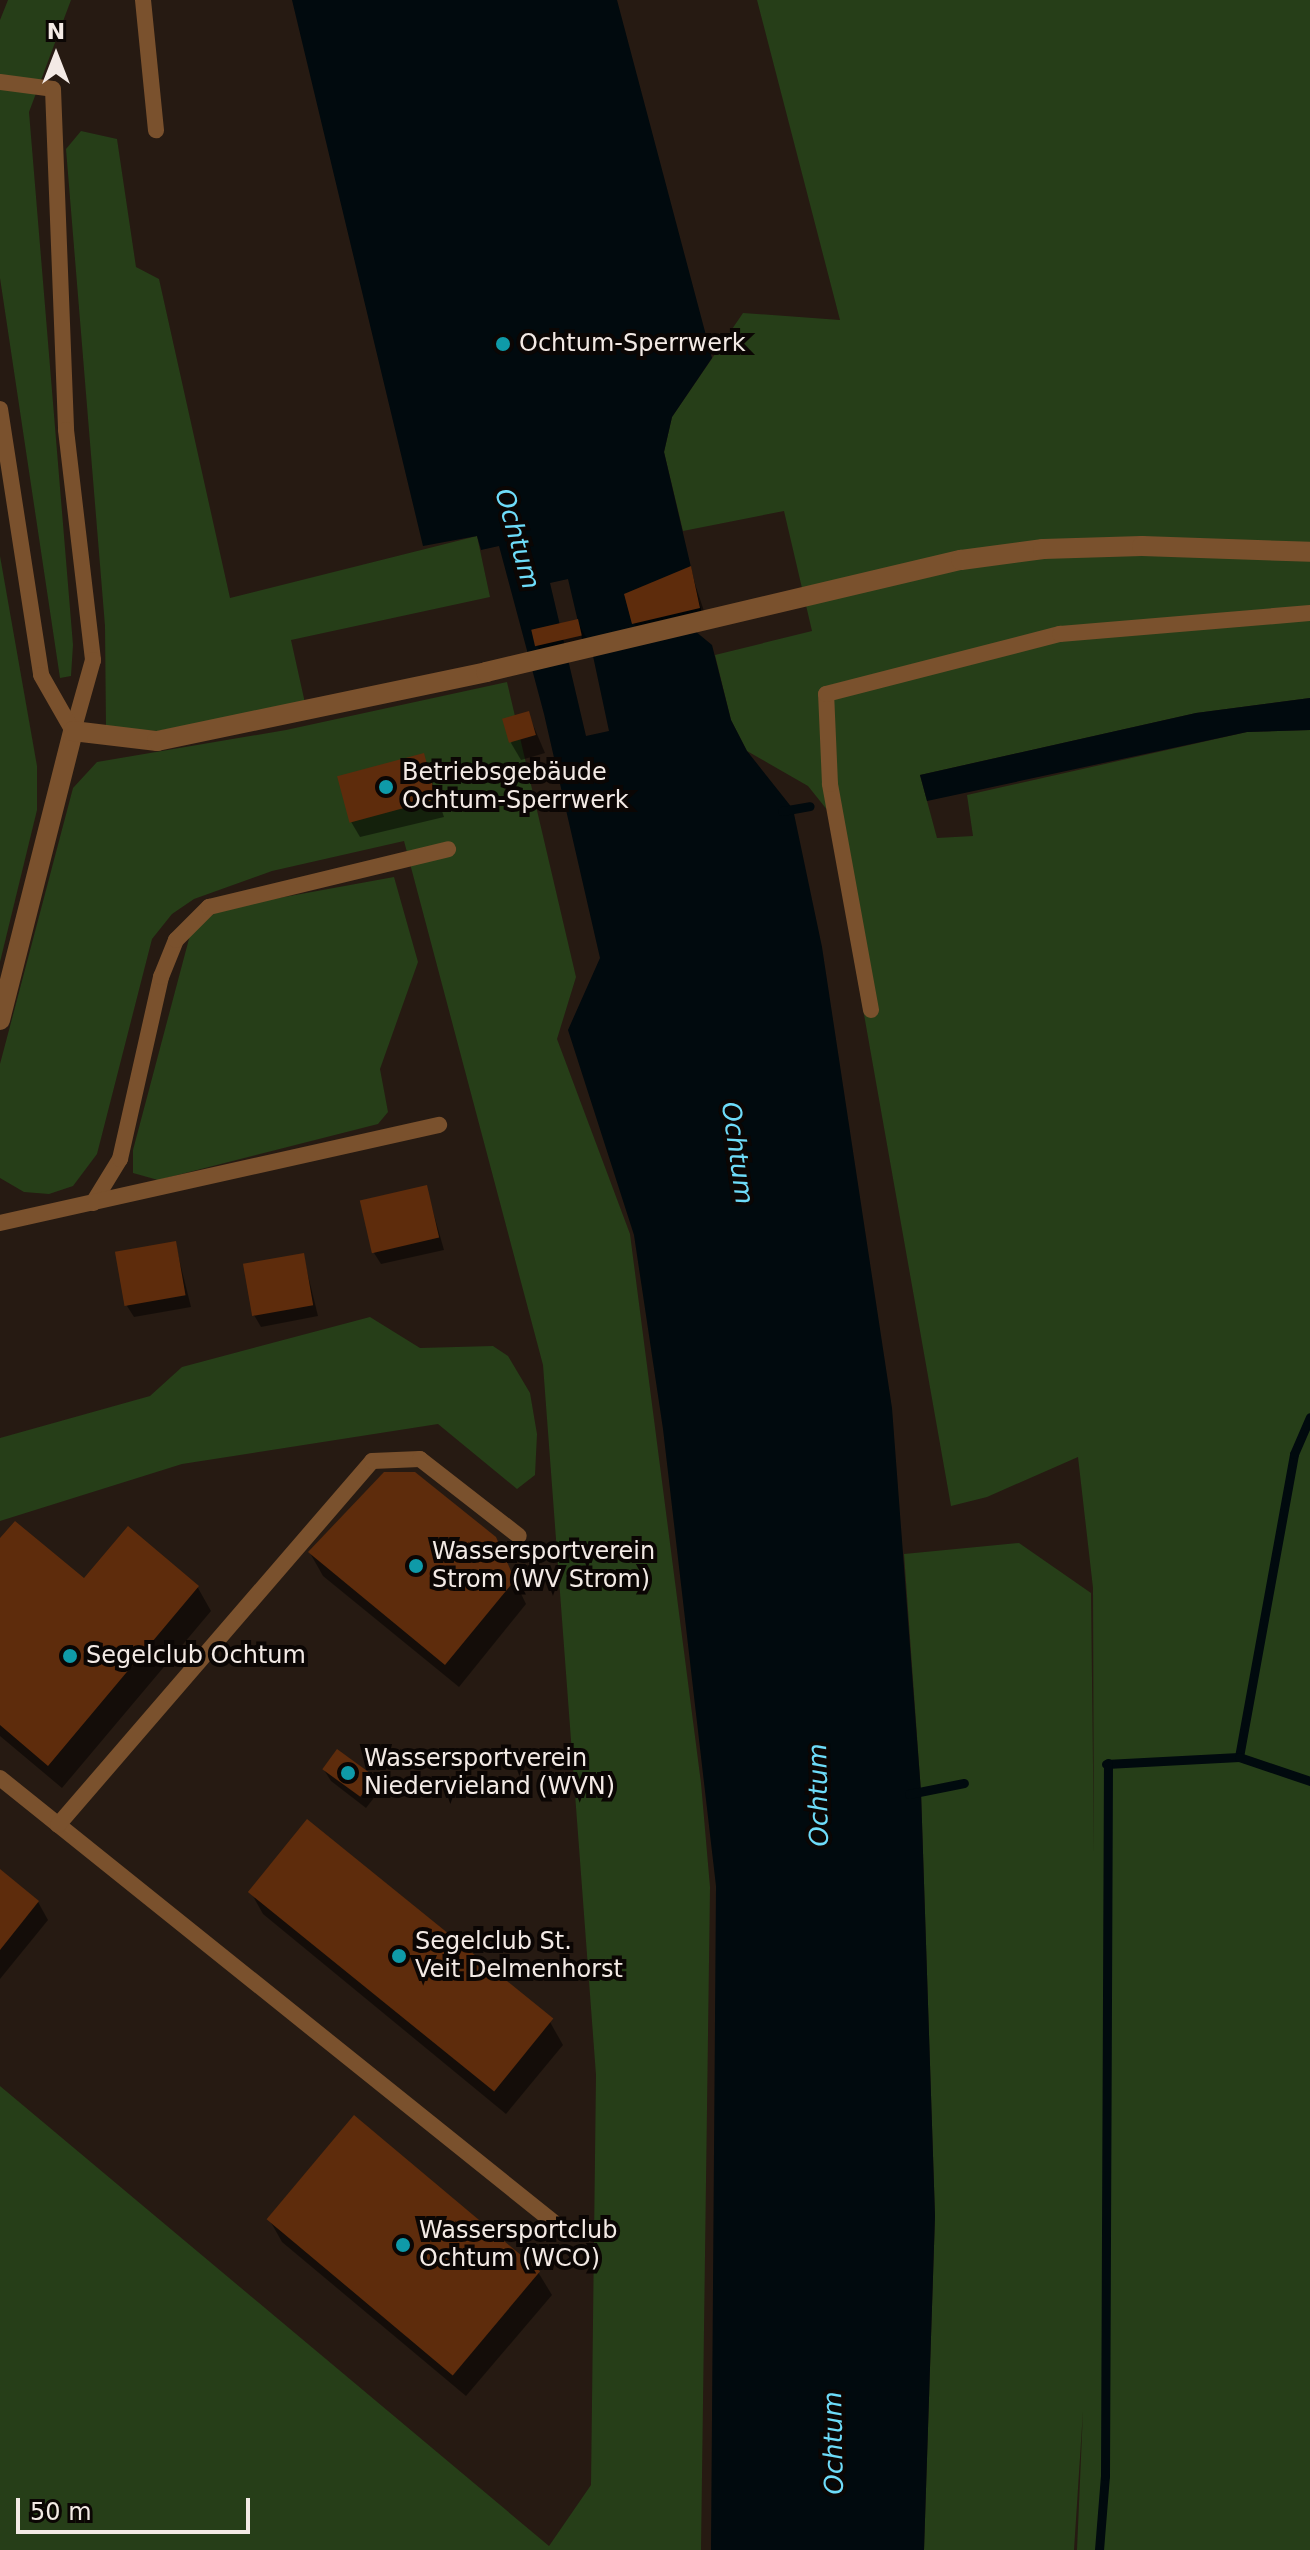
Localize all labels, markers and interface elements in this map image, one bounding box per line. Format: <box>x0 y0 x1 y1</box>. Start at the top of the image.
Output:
north arrow <box>16 16 96 96</box>
text: N <box>47 19 65 44</box>
place label: Ochtum-Sperrwerk <box>519 330 746 358</box>
marker: Ochtum-Sperrwerk <box>494 335 512 353</box>
water label: Ochtum <box>488 485 546 593</box>
place label: Betriebsgebäude Ochtum-Sperrwerk <box>402 759 629 815</box>
marker: Betriebsgebäude Ochtum-Sperrwerk <box>377 778 395 796</box>
water label: Ochtum <box>714 1100 760 1206</box>
place label: Wassersportverein Strom (WV Strom) <box>432 1538 655 1594</box>
marker: Wassersportverein Strom (WV Strom) <box>407 1557 425 1575</box>
place label: Segelclub Ochtum <box>86 1642 306 1670</box>
marker: Segelclub Ochtum <box>61 1647 79 1665</box>
water label: Ochtum <box>803 1743 835 1847</box>
place label: Wassersportverein Niedervieland (WVN) <box>364 1745 615 1801</box>
marker: Wassersportverein Niedervieland (WVN) <box>339 1764 357 1782</box>
place label: Segelclub St. Veit Delmenhorst <box>415 1928 623 1984</box>
marker: Segelclub St. Veit Delmenhorst <box>390 1947 408 1965</box>
place label: Wassersportclub Ochtum (WCO) <box>419 2217 618 2273</box>
marker: Wassersportclub Ochtum (WCO) <box>394 2236 412 2254</box>
water label: Ochtum <box>818 2391 850 2495</box>
scale bar <box>20 2482 254 2532</box>
text: 50 m <box>30 2498 92 2526</box>

